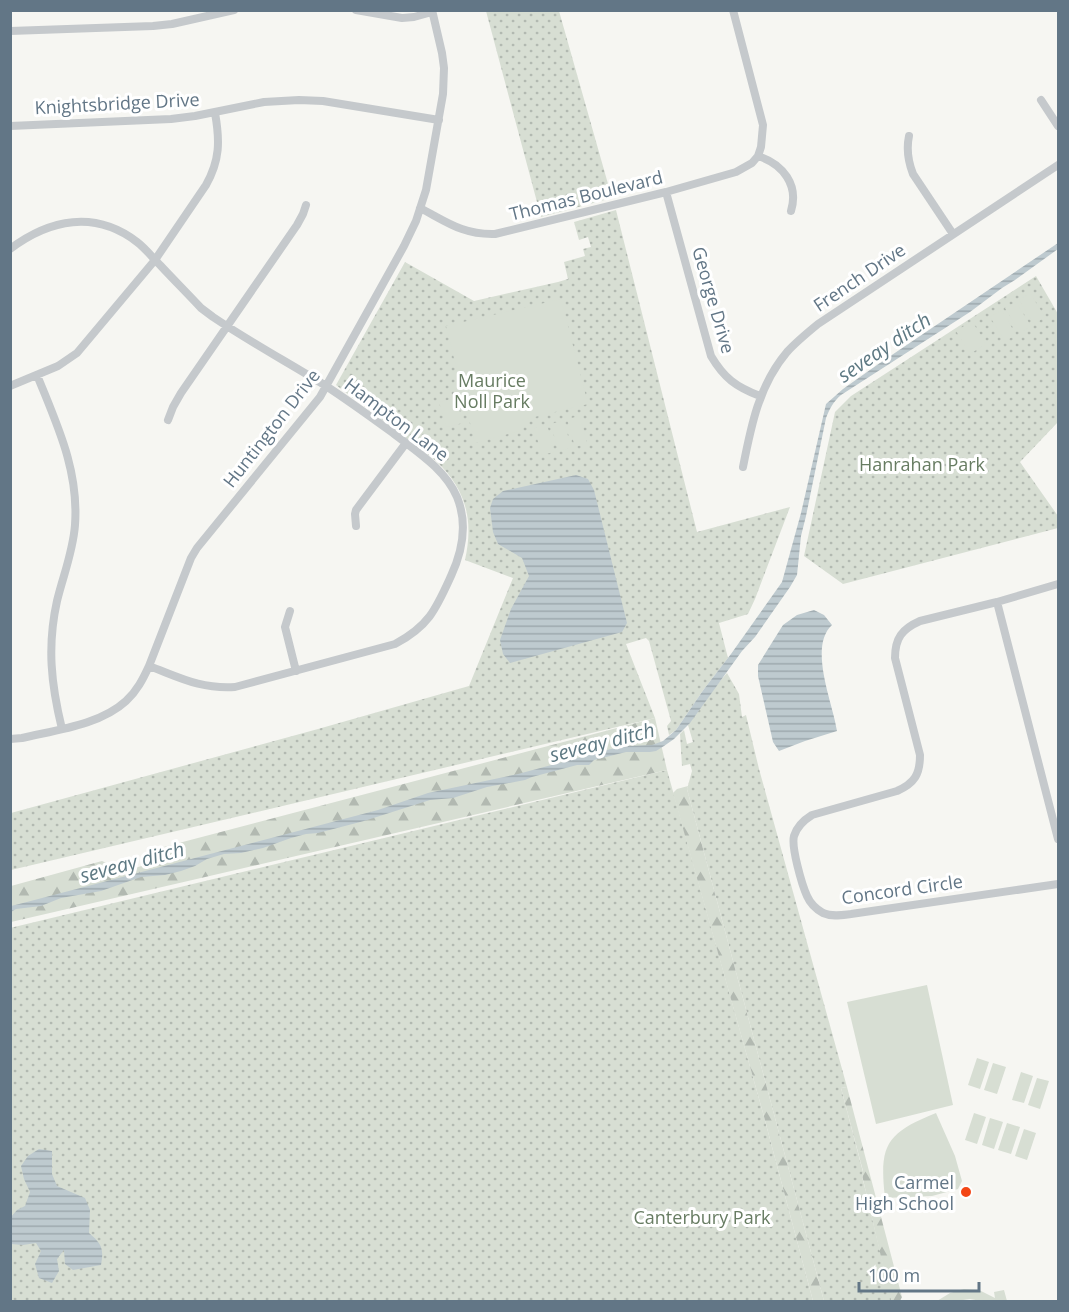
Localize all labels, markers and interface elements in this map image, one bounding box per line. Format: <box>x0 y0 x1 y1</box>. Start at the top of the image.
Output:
street label: Knightsbridge Drive <box>34 87 200 119</box>
street label: Thomas Boulevard <box>507 164 665 226</box>
street label: French Drive <box>808 237 910 317</box>
street label: George Drive <box>687 244 741 356</box>
water label: seveay ditch <box>832 306 936 388</box>
street label: Huntington Drive <box>217 364 325 492</box>
park label: Maurice Noll Park <box>454 368 530 413</box>
street label: Hampton Lane <box>340 372 454 466</box>
park label: Hanrahan Park <box>859 452 986 476</box>
water label: seveay ditch <box>547 716 657 768</box>
water label: seveay ditch <box>77 835 187 889</box>
street label: Concord Circle <box>840 869 964 909</box>
place label: Carmel High School <box>855 1170 954 1215</box>
marker: Carmel High School <box>959 1185 973 1199</box>
park label: Canterbury Park <box>633 1205 771 1229</box>
scale bar <box>859 1255 979 1293</box>
text: 100 m <box>868 1263 920 1287</box>

